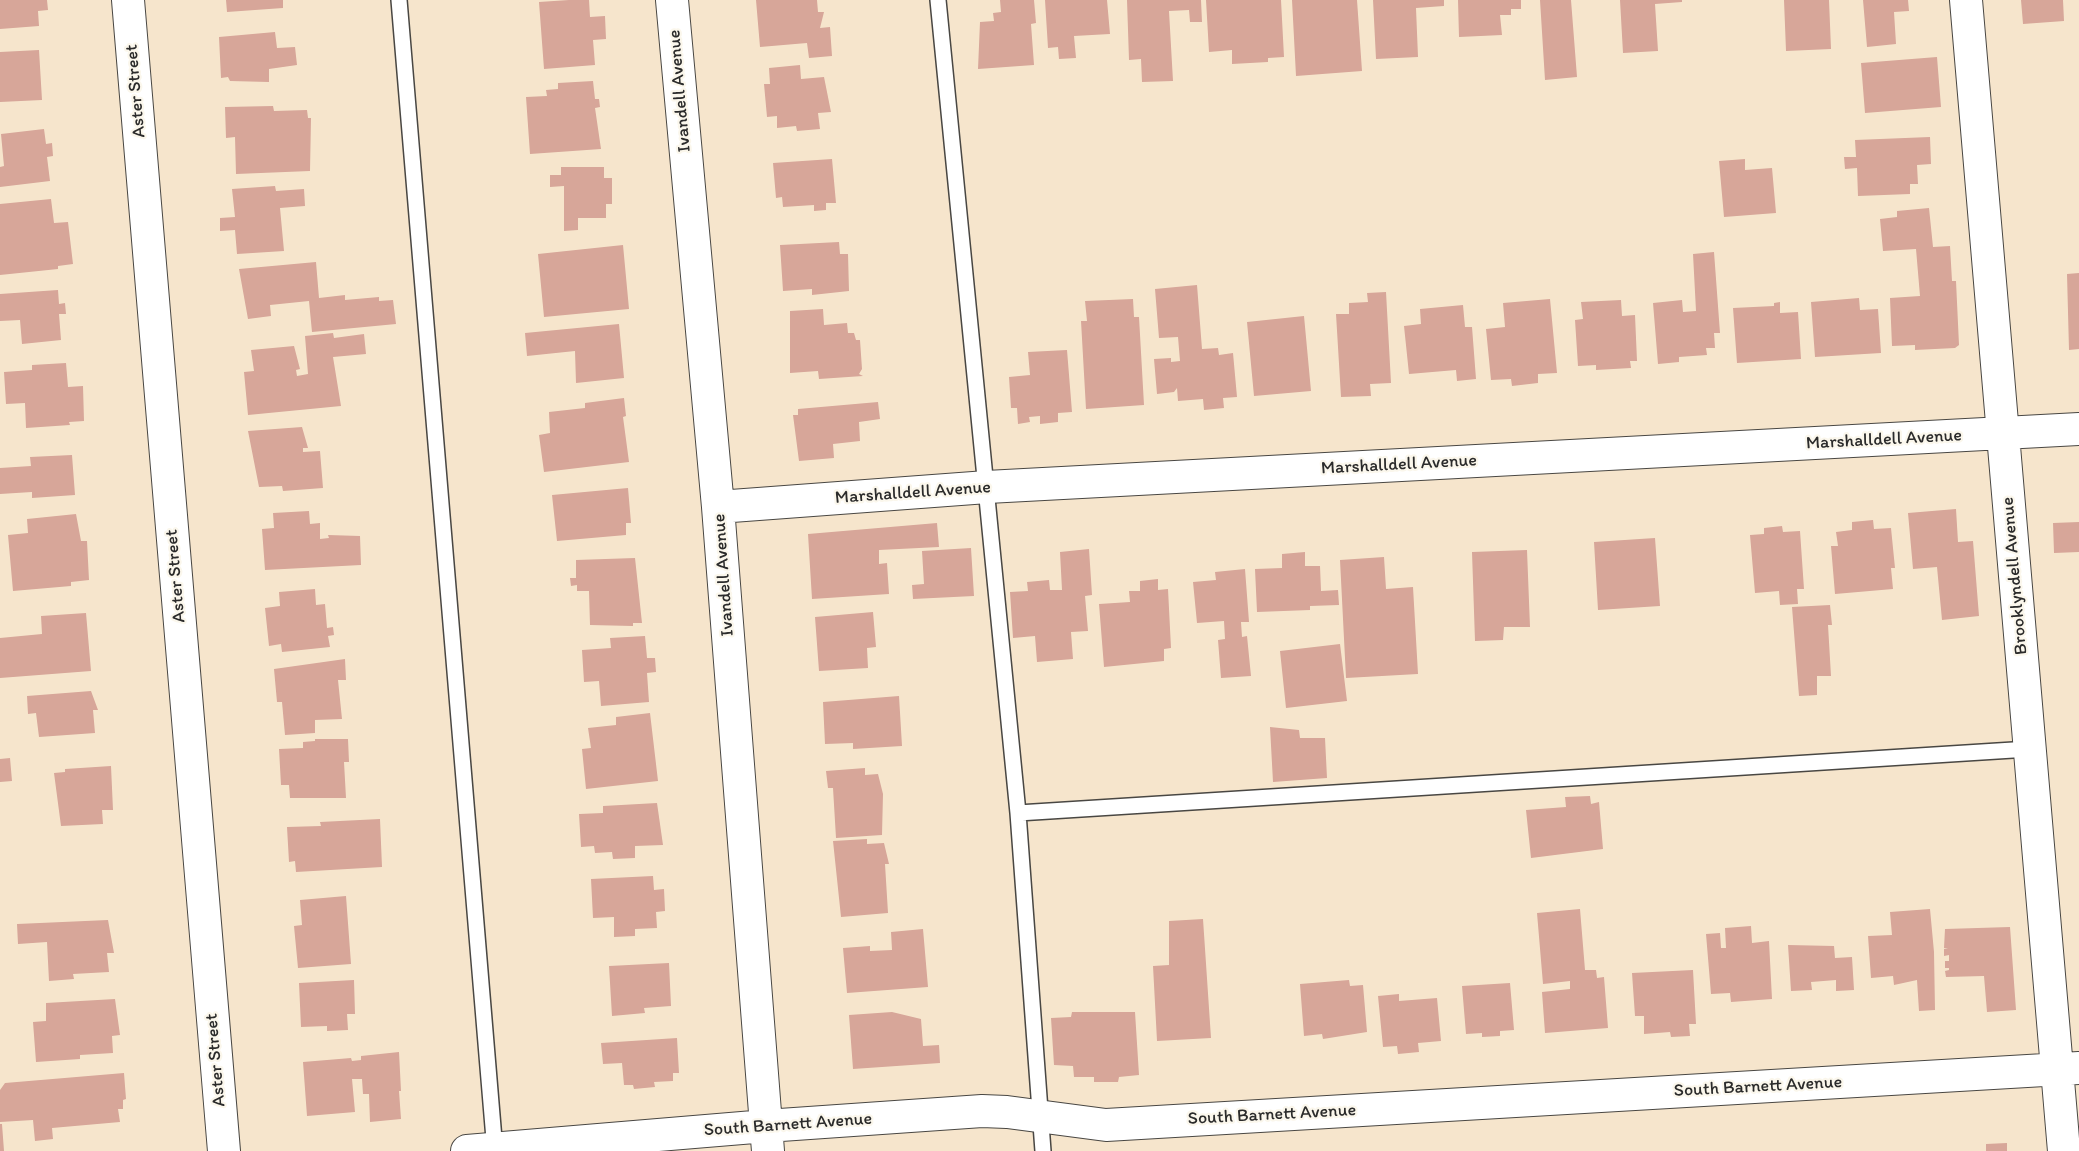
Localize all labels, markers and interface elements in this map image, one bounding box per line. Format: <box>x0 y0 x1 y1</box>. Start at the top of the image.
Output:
street label: Ivandell Avenue <box>664 29 696 153</box>
street label: Aster Street <box>121 43 151 139</box>
street label: Marshalldell Avenue <box>1805 425 1963 455</box>
street label: Marshalldell Avenue <box>1320 450 1478 480</box>
street label: Marshalldell Avenue <box>834 477 992 509</box>
street label: Brooklyndell Avenue <box>1997 496 2033 656</box>
street label: Ivandell Avenue <box>709 513 739 637</box>
street label: Aster Street <box>161 528 191 624</box>
street label: Aster Street <box>201 1012 231 1108</box>
street label: South Barnett Avenue <box>1673 1072 1843 1102</box>
street label: South Barnett Avenue <box>1187 1100 1357 1130</box>
street label: South Barnett Avenue <box>703 1108 873 1142</box>

